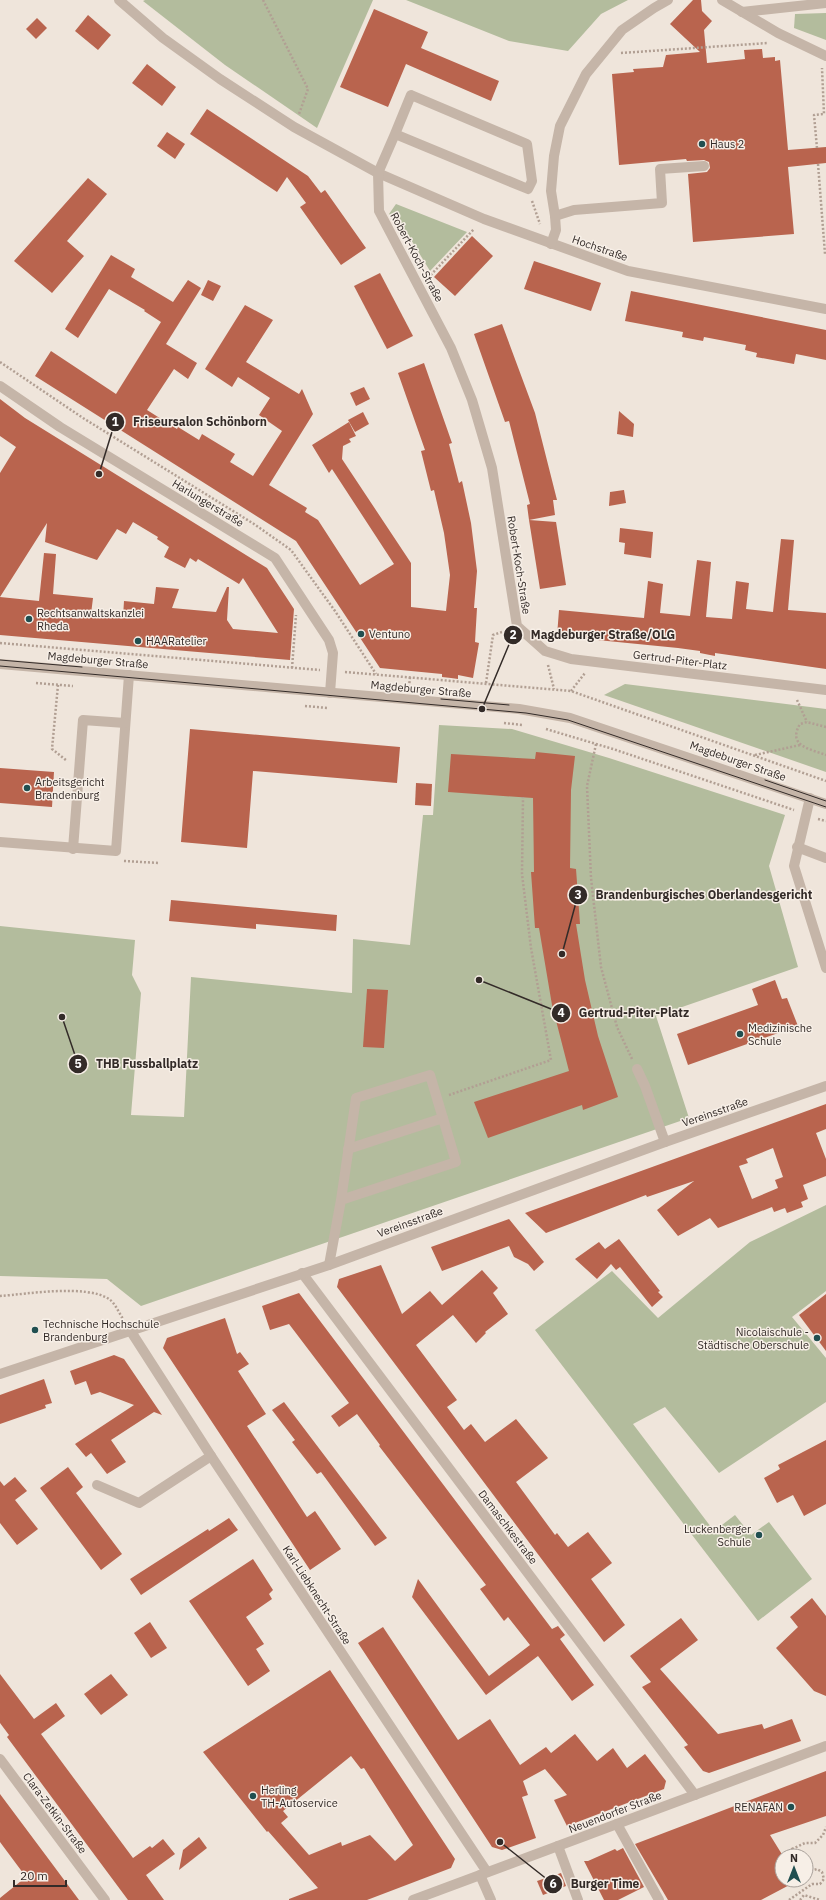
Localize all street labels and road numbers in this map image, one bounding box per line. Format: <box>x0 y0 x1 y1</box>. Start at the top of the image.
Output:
street label: Robert-Koch-Straße <box>387 210 447 304</box>
street label: Hochstraße <box>570 232 630 264</box>
street label: Harlungerstraße <box>170 476 246 530</box>
street label: Robert-Koch-Straße <box>504 515 534 615</box>
street label: Gertrud-Piter-Platz <box>632 647 728 673</box>
street label: Magdeburger Straße <box>47 649 149 671</box>
street label: Magdeburger Straße <box>370 678 472 700</box>
street label: Magdeburger Straße <box>688 738 788 784</box>
street label: Vereinsstraße <box>680 1094 750 1130</box>
street label: Vereinsstraße <box>375 1204 445 1240</box>
street label: Damaschkestraße <box>475 1487 541 1567</box>
street label: Karl-Liebknecht-Straße <box>280 1543 354 1647</box>
street label: Clara-Zetkin-Straße <box>20 1770 90 1856</box>
street label: Neuendorfer Straße <box>567 1788 663 1836</box>

